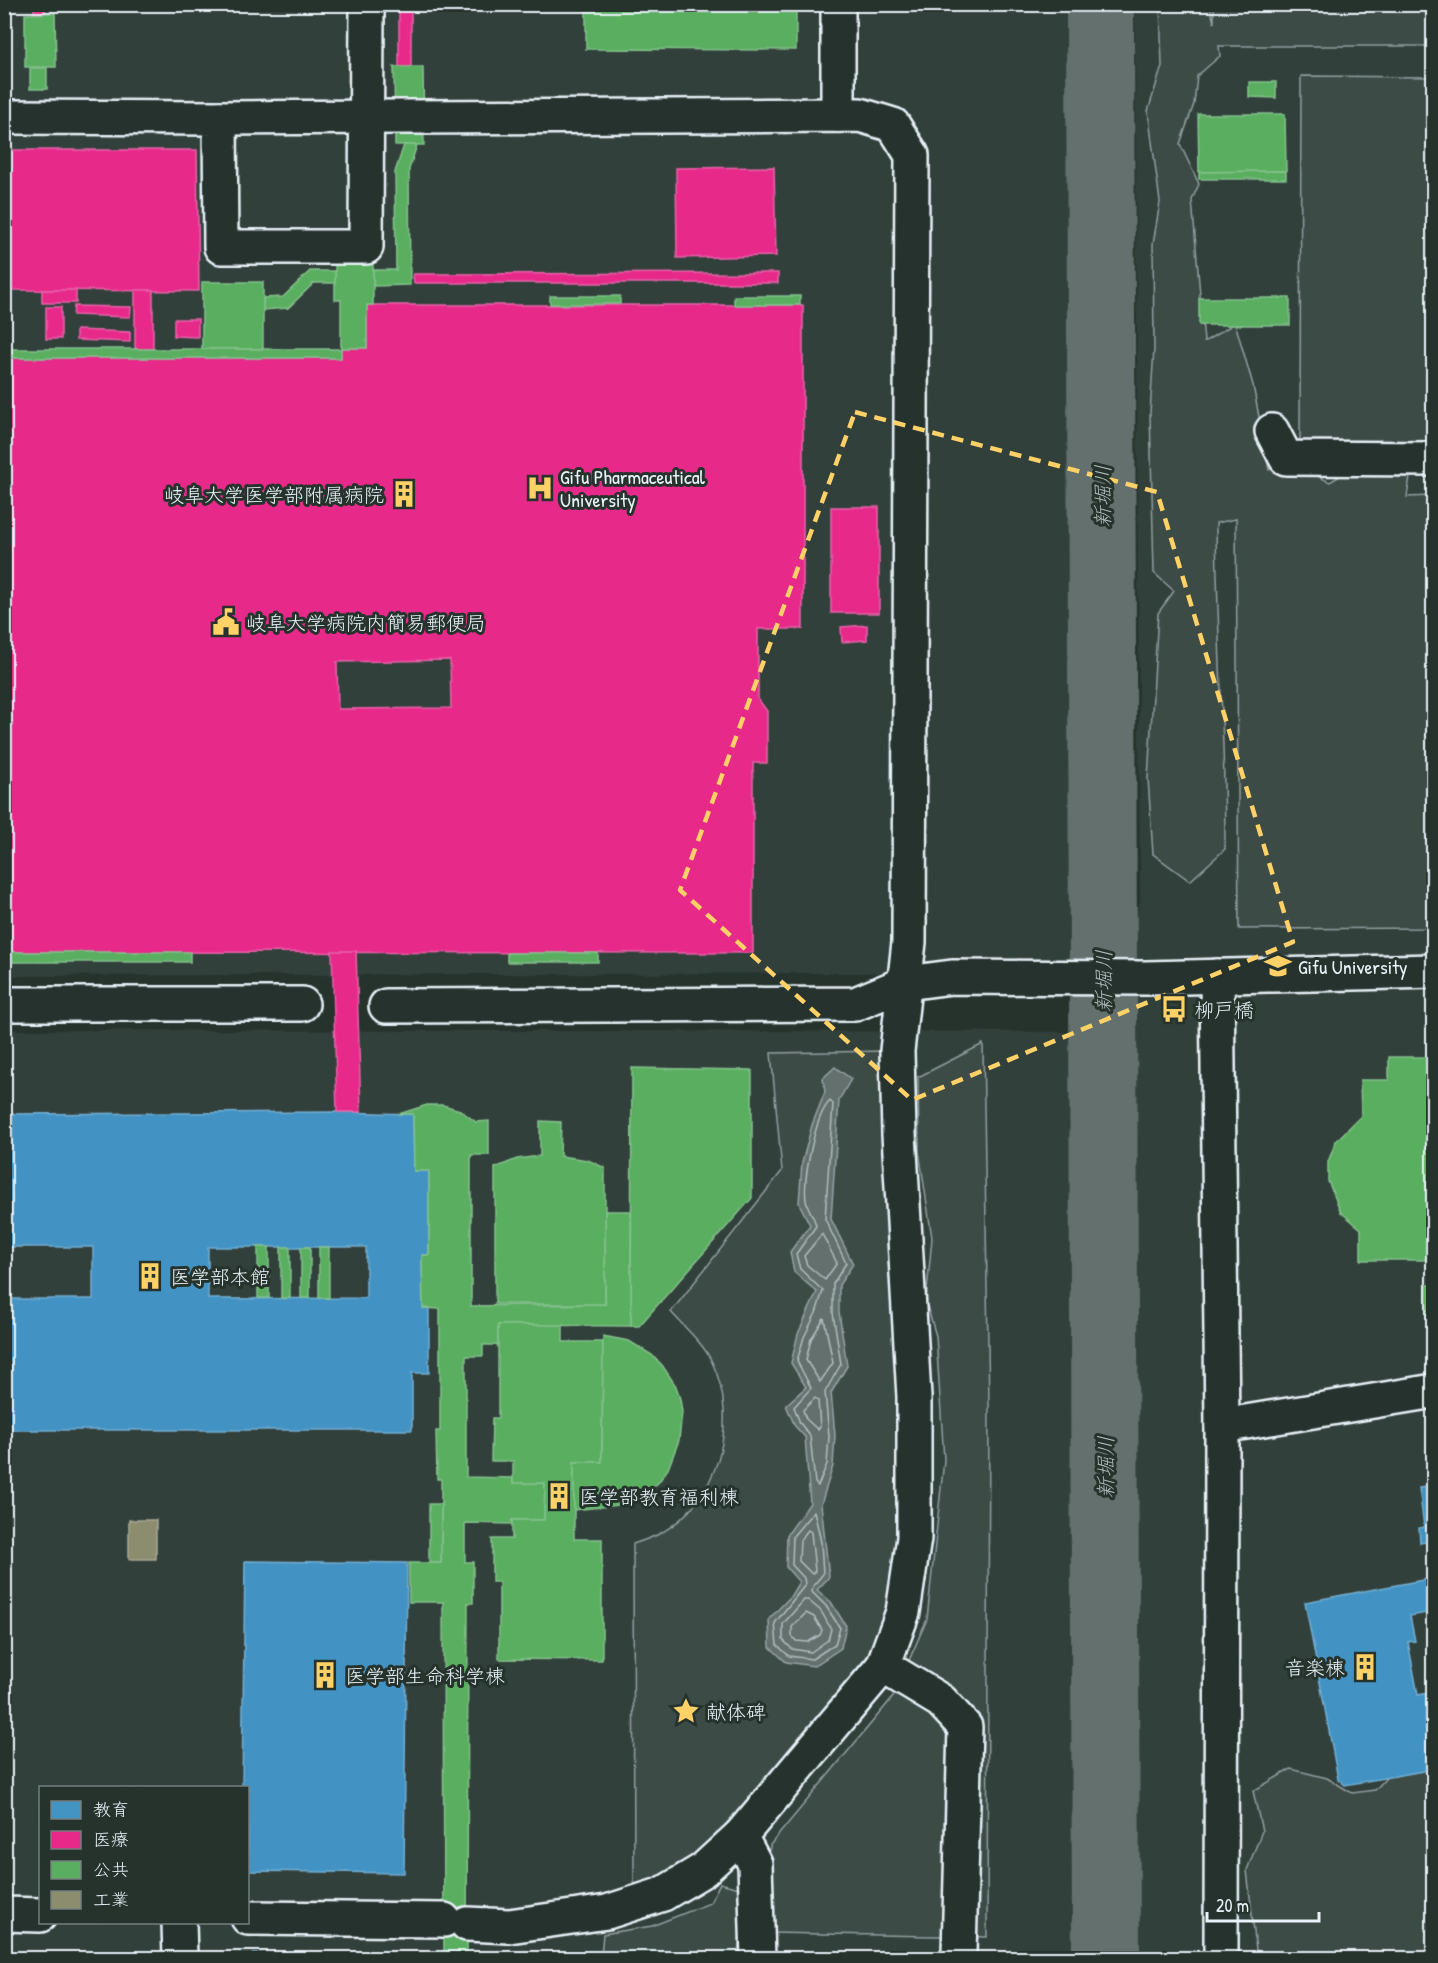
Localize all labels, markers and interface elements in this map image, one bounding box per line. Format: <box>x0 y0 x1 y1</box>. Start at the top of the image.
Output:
place label: Gifu Pharmaceutical University <box>560 463 706 513</box>
water label: 新堀川 <box>1088 465 1117 528</box>
hospital icon: Gifu Pharmaceutical University <box>525 473 555 503</box>
building icon: 岐阜大学医学部附属病院 <box>389 479 419 509</box>
place label: 岐阜大学医学部附属病院 <box>164 481 384 508</box>
public building icon: 岐阜大学病院内簡易郵便局 <box>211 607 241 637</box>
place label: 岐阜大学病院内簡易郵便局 <box>246 609 486 636</box>
water label: 新堀川 <box>1089 950 1118 1013</box>
school or university icon: Gifu University <box>1263 951 1293 981</box>
place label: Gifu University <box>1298 953 1408 980</box>
bus stop icon: 柳戸橋 <box>1159 994 1189 1024</box>
place label: 柳戸橋 <box>1194 996 1254 1023</box>
building icon: 医学部本館 <box>135 1261 165 1291</box>
place label: 医学部本館 <box>170 1263 270 1290</box>
water label: 新堀川 <box>1091 1436 1120 1499</box>
building icon: 医学部教育福利棟 <box>544 1481 574 1511</box>
place label: 医学部教育福利棟 <box>579 1483 739 1510</box>
building icon: 音楽棟 <box>1350 1652 1380 1682</box>
place label: 音楽棟 <box>1285 1654 1345 1681</box>
building icon: 医学部生命科学棟 <box>310 1660 340 1690</box>
place label: 医学部生命科学棟 <box>345 1662 505 1689</box>
place icon: 献体碑 <box>671 1696 701 1726</box>
place label: 献体碑 <box>706 1698 766 1725</box>
legend <box>39 1786 249 1924</box>
text: 教育 <box>93 1797 129 1822</box>
text: 医療 <box>93 1827 129 1852</box>
text: 公共 <box>93 1857 129 1882</box>
scale bar <box>1207 1885 1320 1923</box>
text: 工業 <box>93 1887 129 1912</box>
text: 20 m <box>1216 1893 1249 1918</box>

